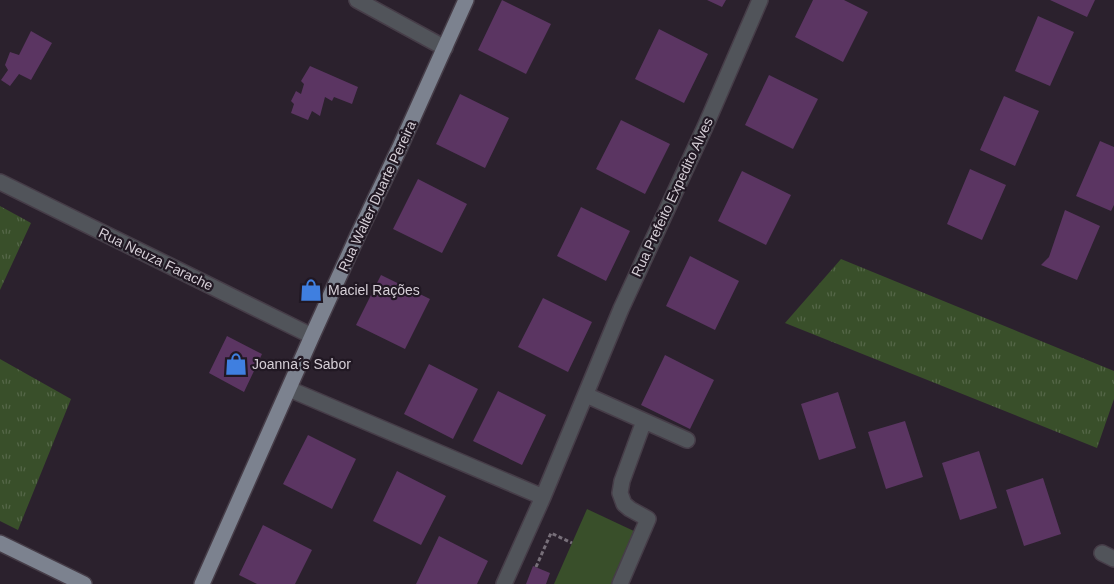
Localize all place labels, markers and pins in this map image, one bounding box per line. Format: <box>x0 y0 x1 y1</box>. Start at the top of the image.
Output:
shop icon: Maciel Rações <box>298 277 324 303</box>
place label: Maciel Rações <box>328 282 420 298</box>
shop icon: Joanna´s Sabor <box>223 351 249 377</box>
place label: Joanna´s Sabor <box>252 356 351 372</box>

